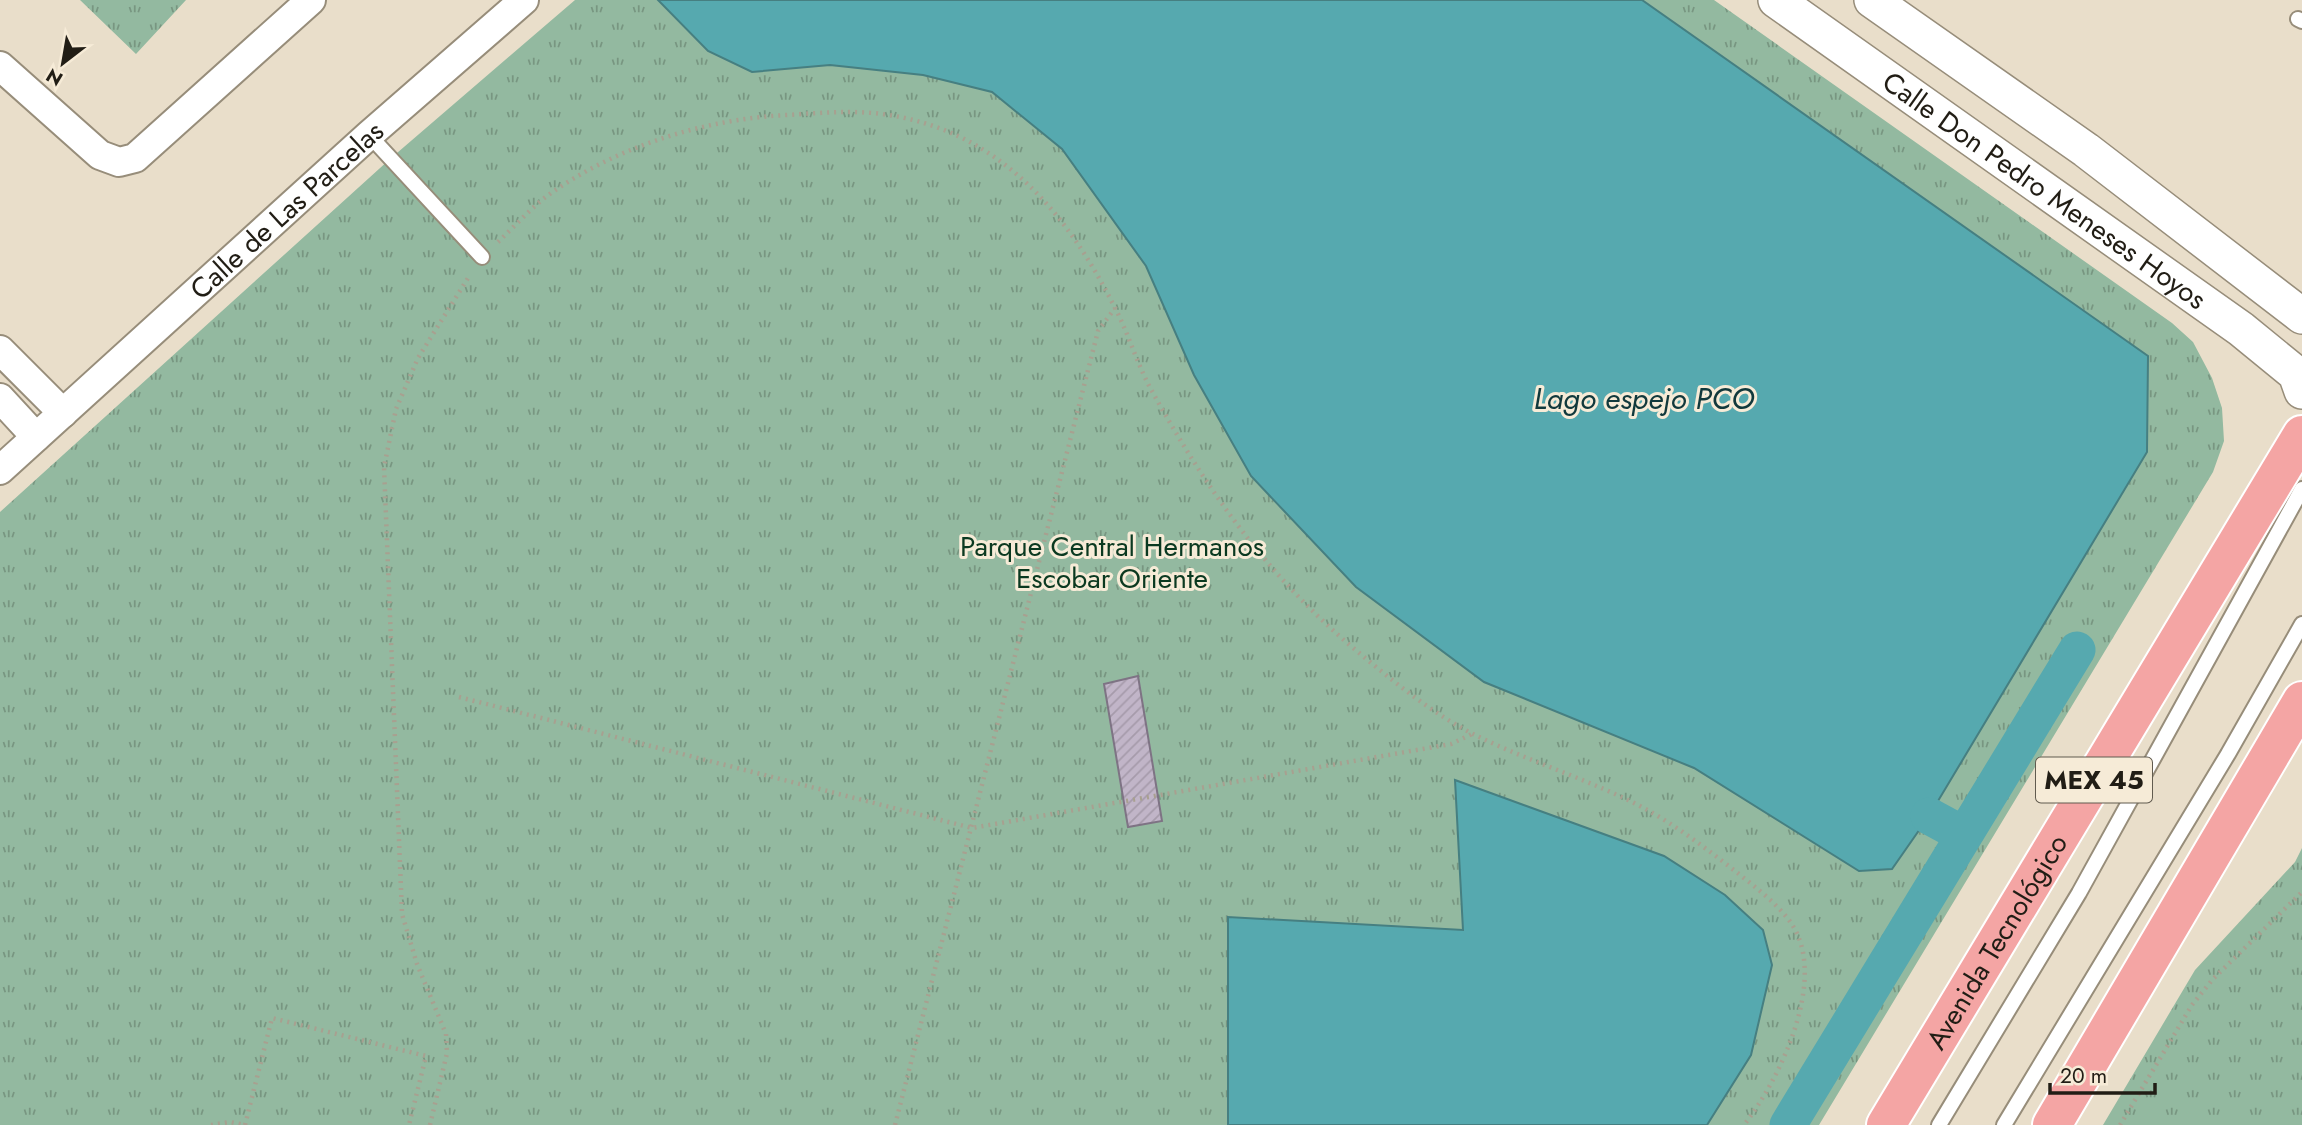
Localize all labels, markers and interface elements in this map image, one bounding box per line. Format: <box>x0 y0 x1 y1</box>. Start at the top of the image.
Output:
north arrow <box>28 28 98 98</box>
street label: Calle Don Pedro Meneses Hoyos <box>1874 61 2215 319</box>
text: N <box>41 62 68 93</box>
street label: Calle de Las Parcelas <box>181 111 392 309</box>
water label: Lago espejo PCO <box>1534 377 1755 420</box>
park label: Parque Central Hermanos Escobar Oriente <box>960 526 1264 599</box>
road number: MEX 45 <box>2036 758 2152 802</box>
street label: Avenida Tecnológico <box>1916 826 2077 1057</box>
scale bar <box>2050 1052 2155 1096</box>
text: 20 m <box>2060 1061 2107 1091</box>

